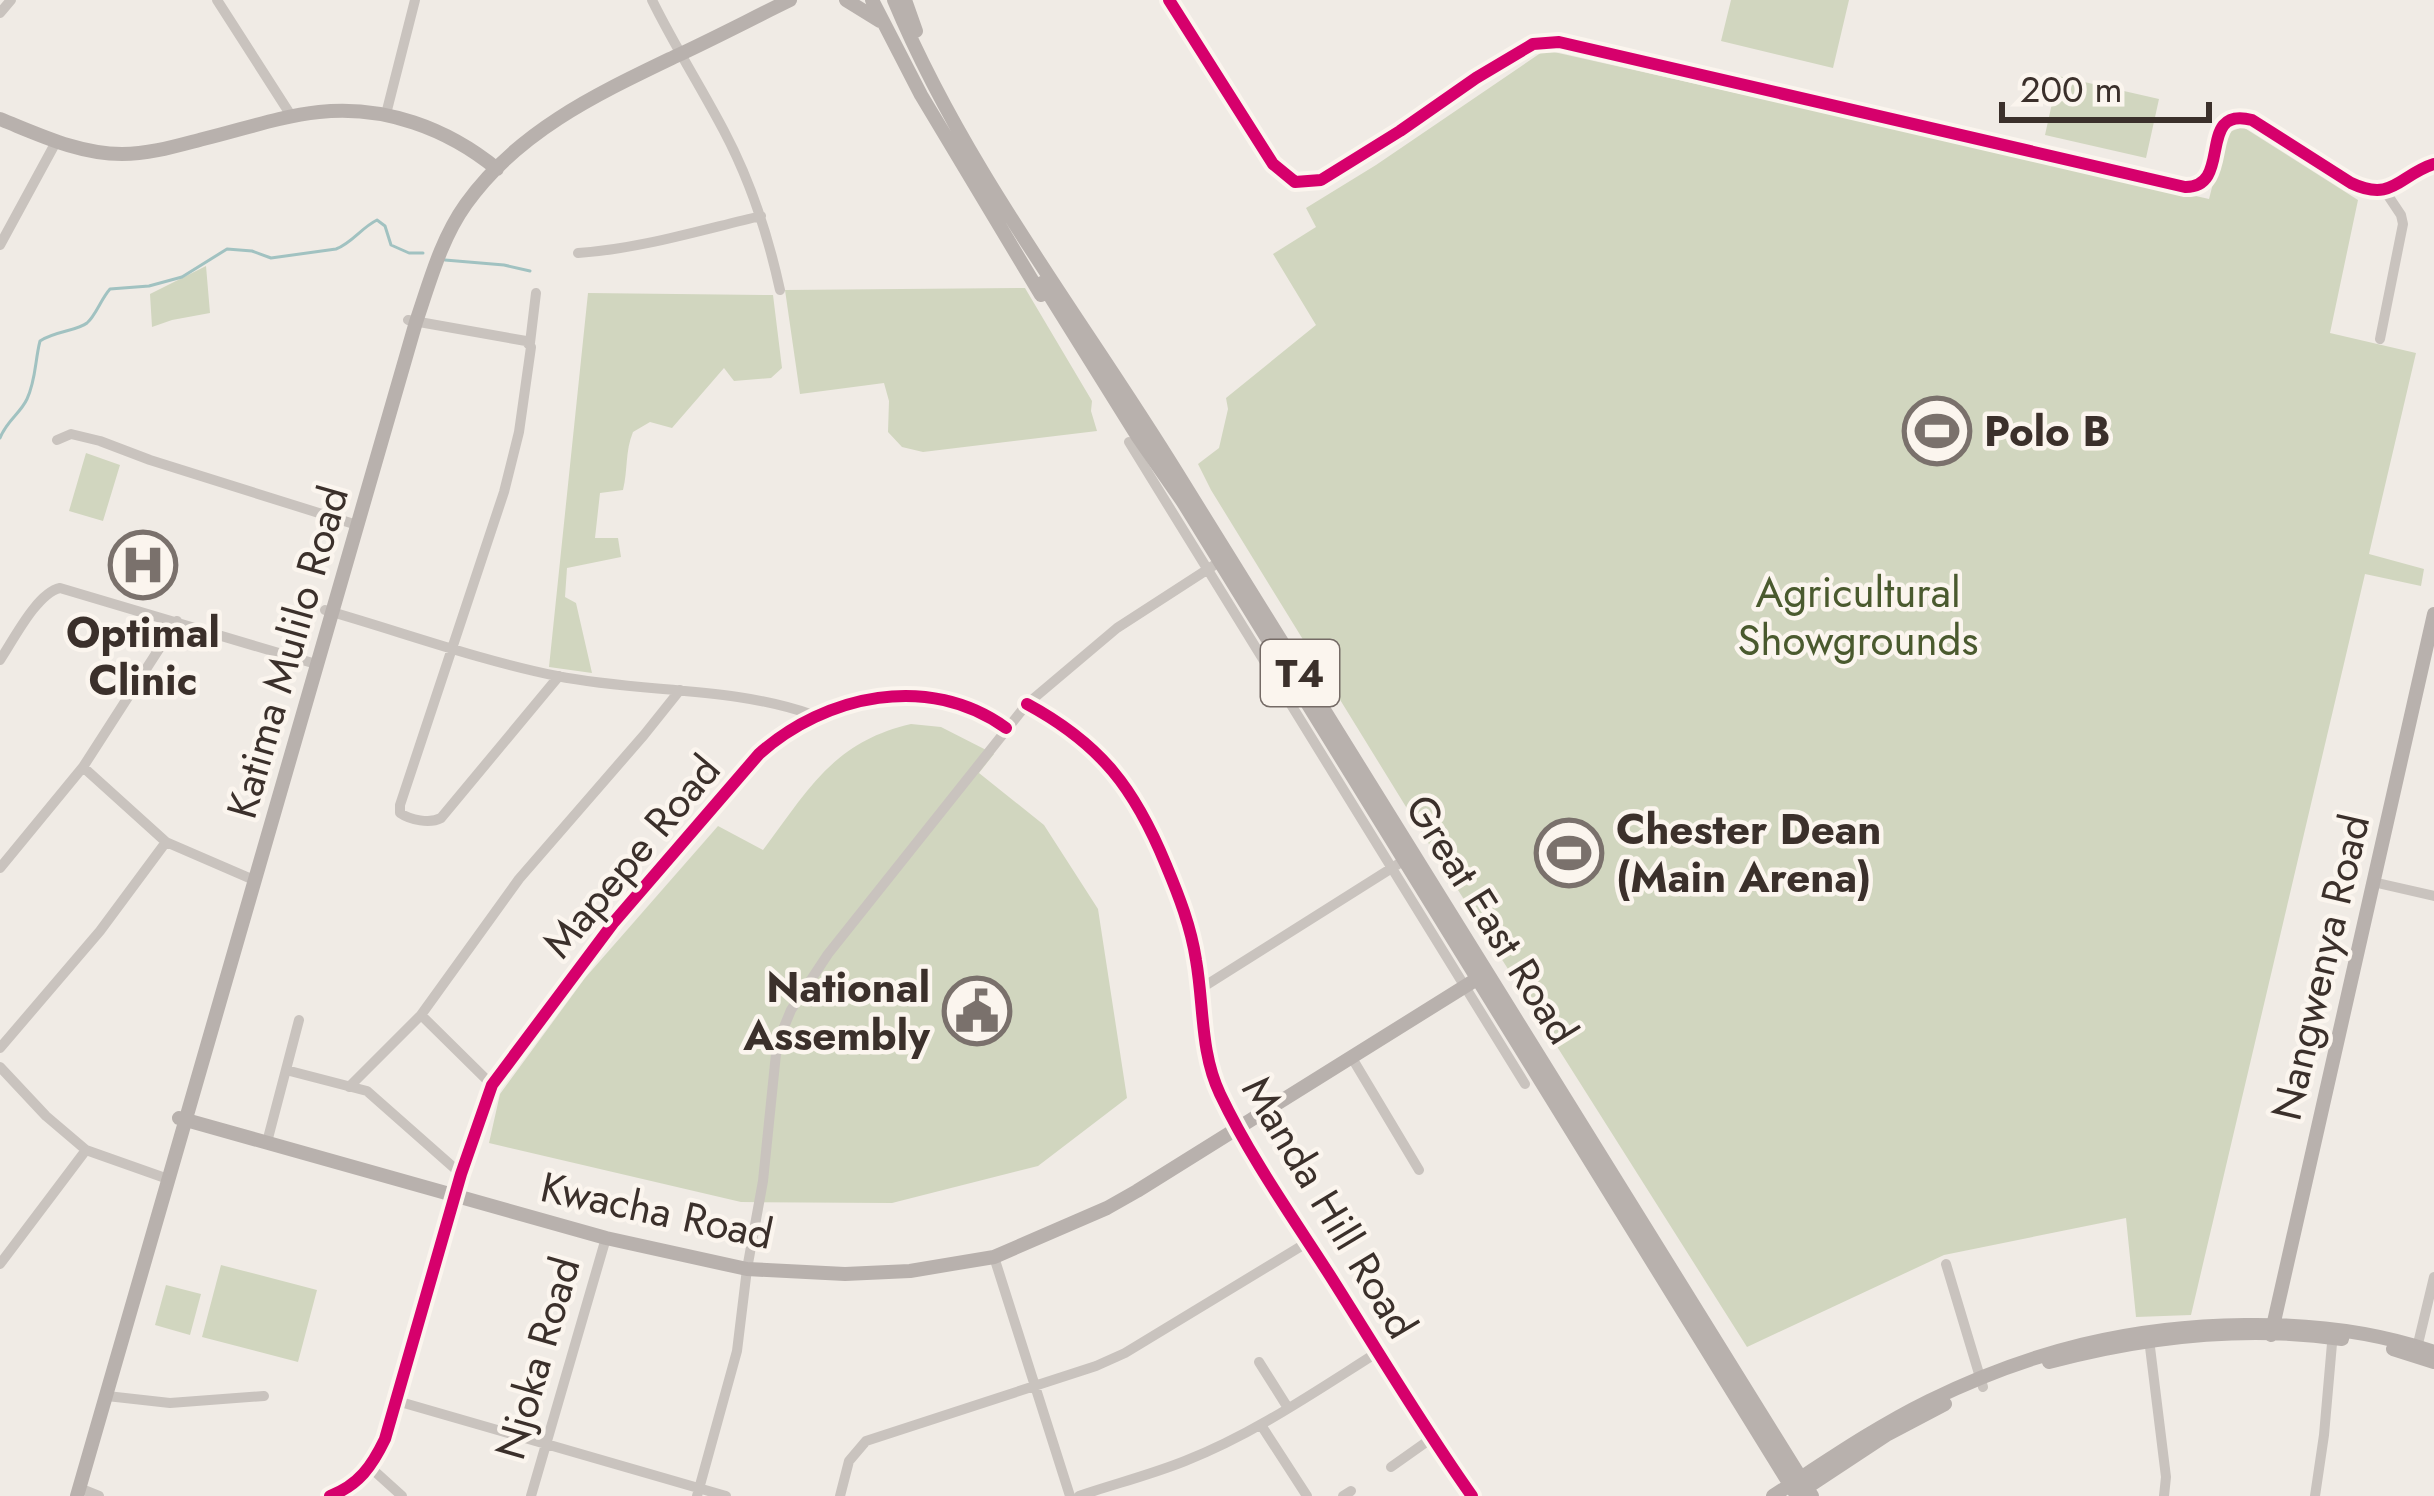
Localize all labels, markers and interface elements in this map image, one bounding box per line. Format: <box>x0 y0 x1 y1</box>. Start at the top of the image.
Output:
scale bar <box>2002 48 2209 122</box>
text: 200 m <box>2020 63 2123 115</box>
sports icon: Polo B <box>1902 396 1972 466</box>
place label: Polo B <box>1984 401 2110 462</box>
street label: Katima Mulilo Road <box>211 479 364 825</box>
hospital icon: Optimal Clinic <box>108 530 178 600</box>
park label: Agricultural Showgrounds <box>1738 562 1978 671</box>
place label: Optimal Clinic <box>66 602 220 711</box>
road number: T4 <box>1261 640 1339 706</box>
street label: Mapepe Road <box>528 742 735 971</box>
street label: Great East Road <box>1390 783 1593 1056</box>
place label: Chester Dean (Main Arena) <box>1616 799 1881 908</box>
street label: Nangwenya Road <box>2256 808 2385 1126</box>
sports icon: Chester Dean (Main Arena) <box>1534 818 1604 888</box>
place label: National Assembly <box>742 957 931 1066</box>
public building icon: National Assembly <box>942 976 1012 1046</box>
street label: Manda Hill Road <box>1227 1064 1432 1350</box>
street label: Kwacha Road <box>535 1156 779 1265</box>
street label: Njoka Road <box>480 1250 595 1466</box>

